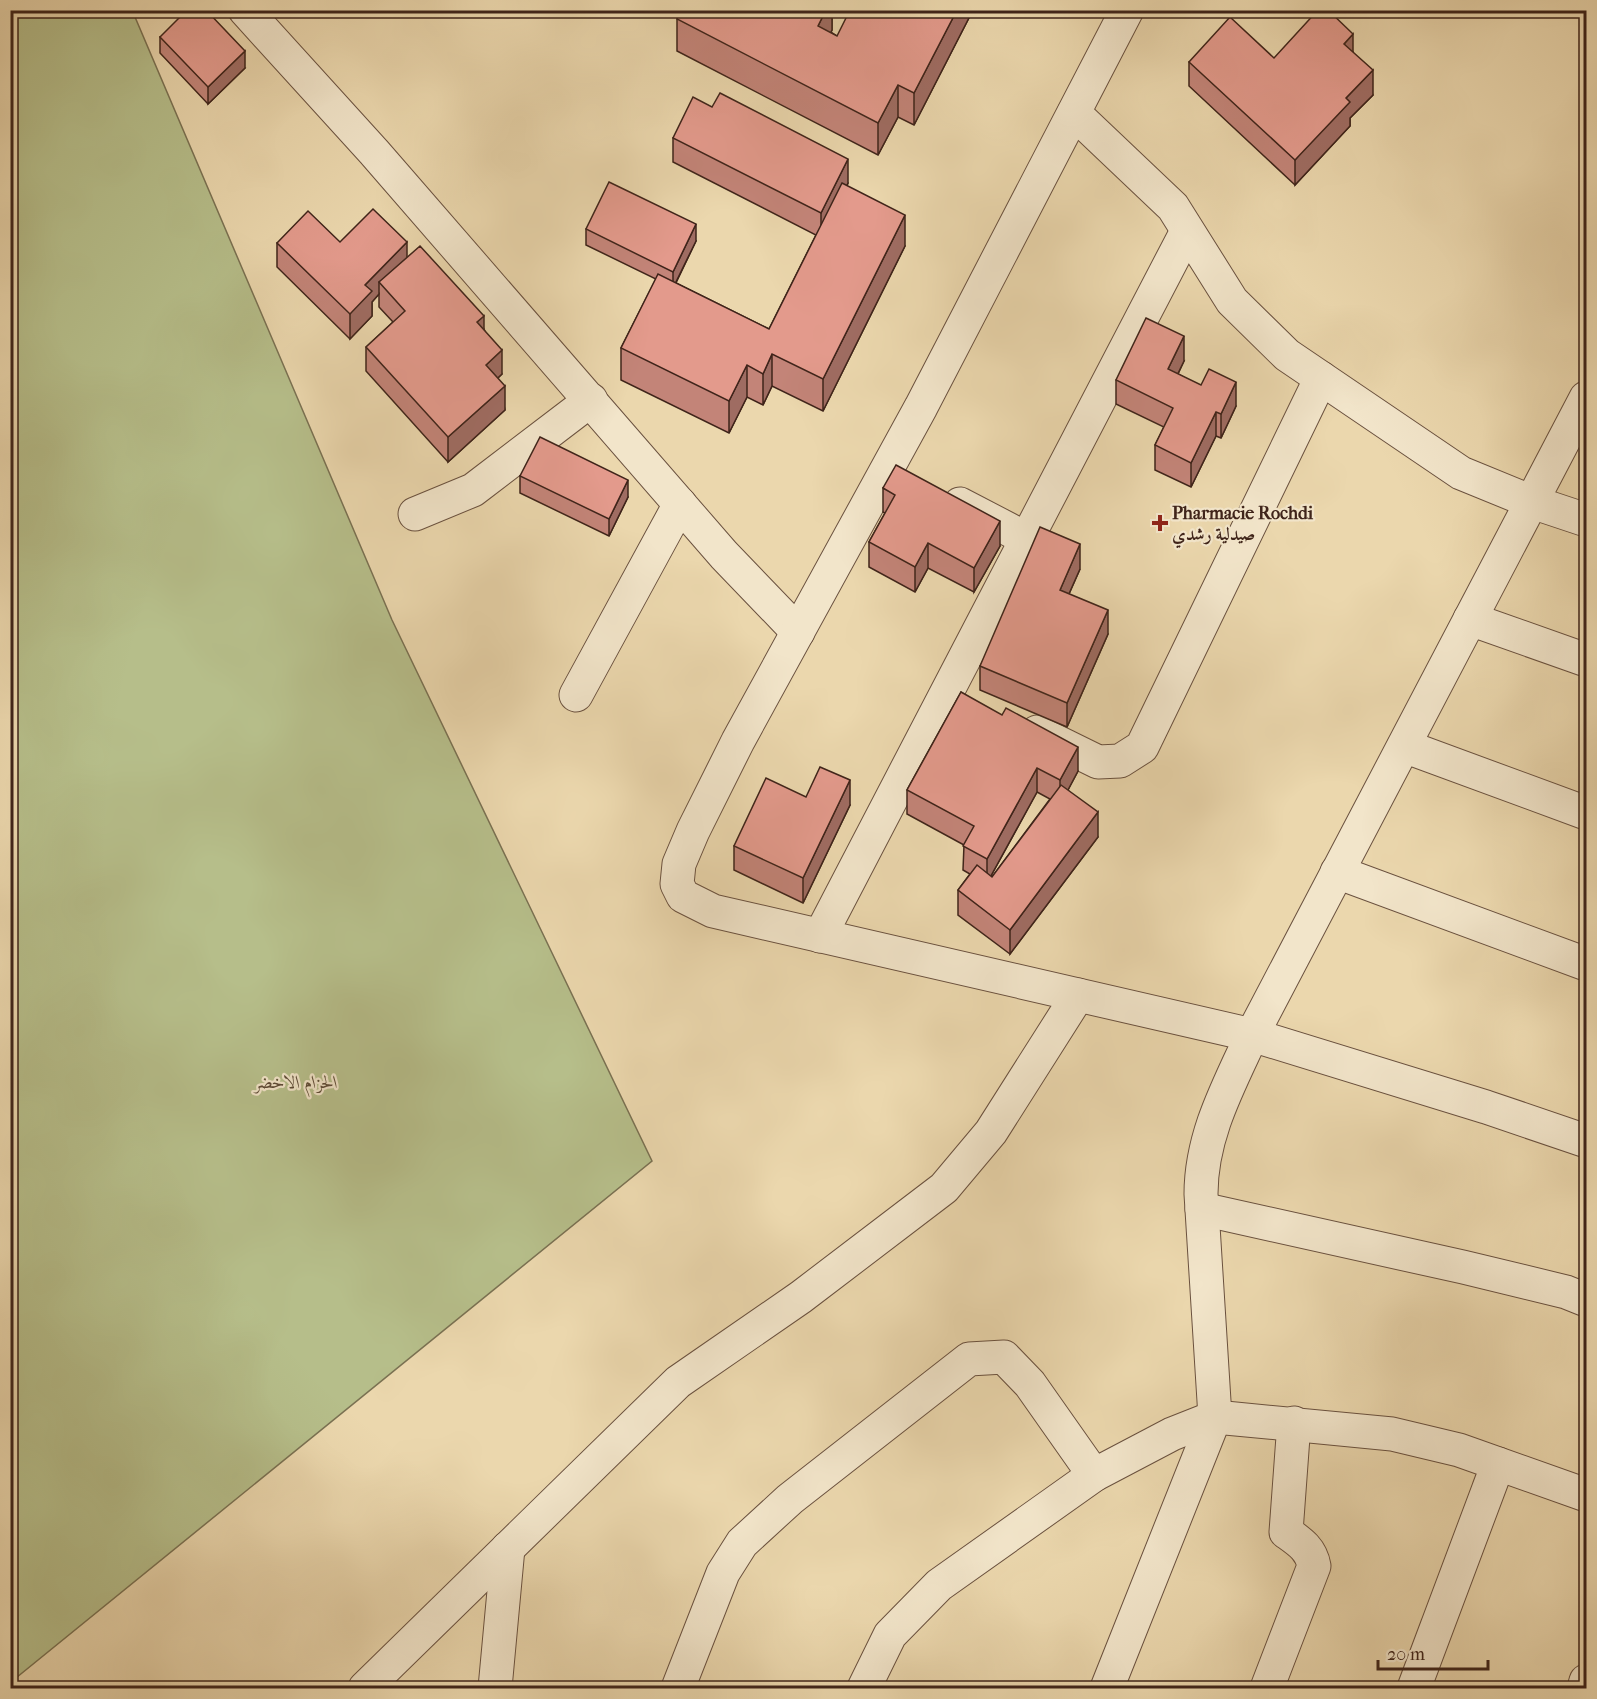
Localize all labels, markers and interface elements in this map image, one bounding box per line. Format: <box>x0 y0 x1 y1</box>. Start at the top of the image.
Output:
place label: Pharmacie Rochdi صيدلية رشدي <box>1172 503 1314 549</box>
marker: Pharmacie Rochdi صيدلية رشدي <box>1153 516 1167 530</box>
park label: الحزام الاخضر <box>253 1072 338 1098</box>
scale bar <box>1378 1633 1488 1671</box>
text: 20 m <box>1387 1644 1425 1665</box>

